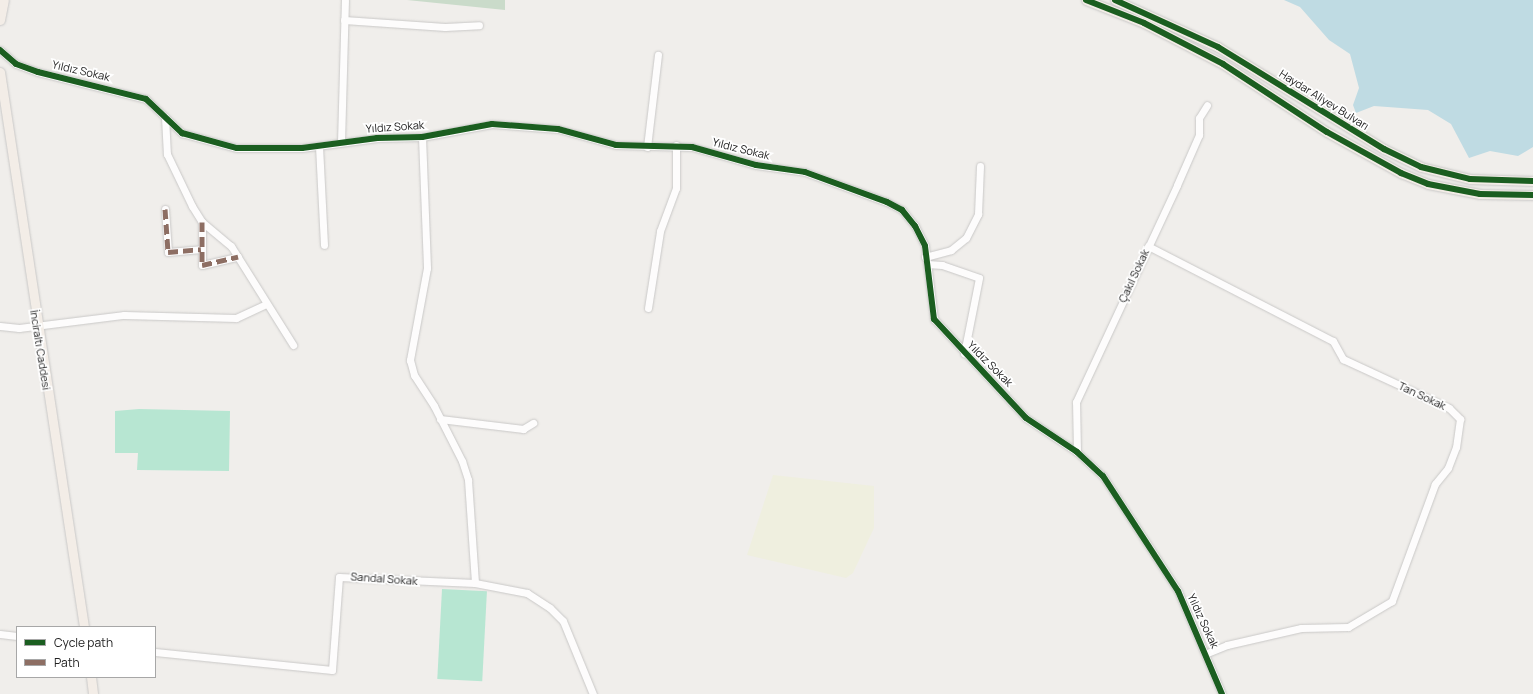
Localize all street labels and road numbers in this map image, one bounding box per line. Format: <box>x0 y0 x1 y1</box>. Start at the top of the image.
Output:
street label: Yıldız Sokak <box>51 58 111 84</box>
street label: Haydar Aliyev Bulvarı <box>1277 67 1371 133</box>
street label: Yıldız Sokak <box>365 118 425 136</box>
street label: Yıldız Sokak <box>711 135 771 163</box>
street label: Çakıl Sokak <box>1116 247 1152 305</box>
street label: İnciraltı Caddesi <box>27 309 53 391</box>
street label: Yıldız Sokak <box>965 339 1015 389</box>
street label: Tan Sokak <box>1396 379 1448 413</box>
street label: Sandal Sokak <box>350 570 418 588</box>
street label: Yıldız Sokak <box>1185 592 1221 650</box>

